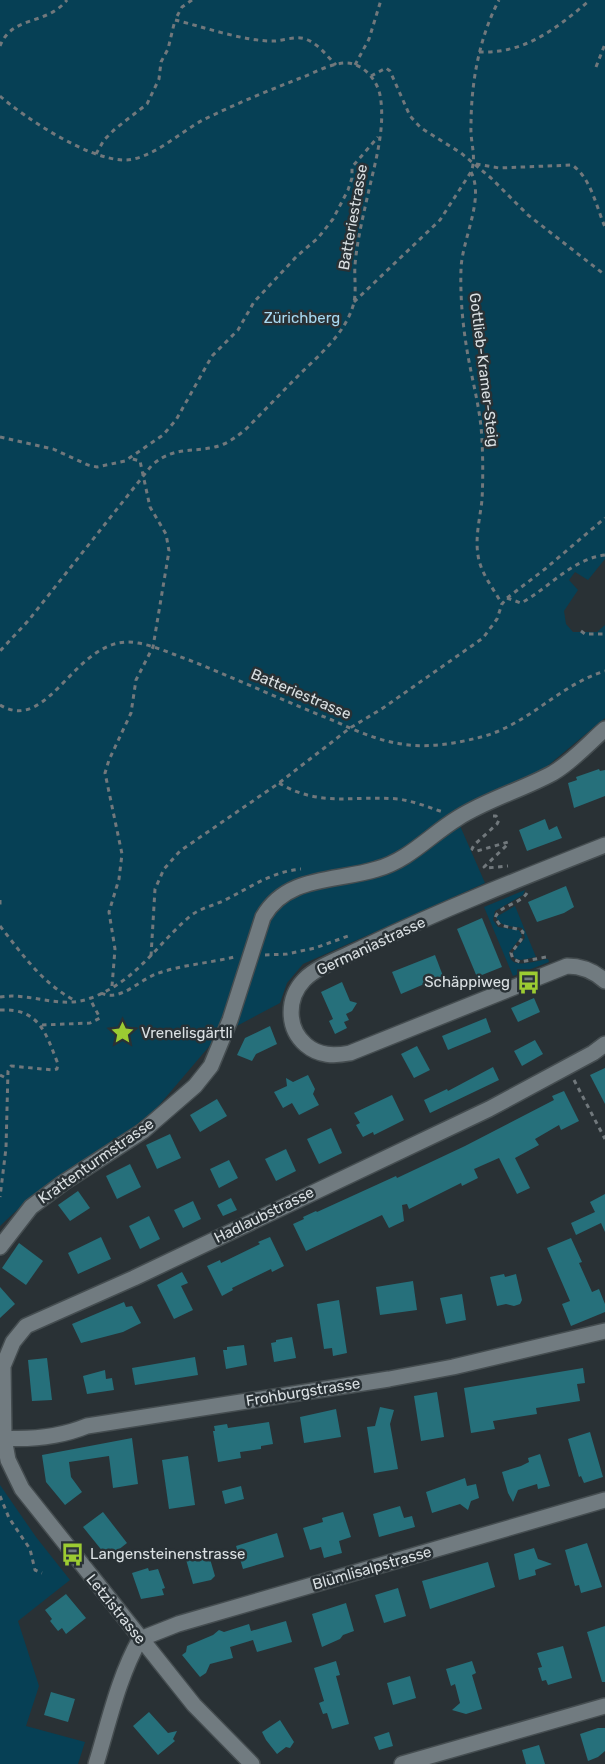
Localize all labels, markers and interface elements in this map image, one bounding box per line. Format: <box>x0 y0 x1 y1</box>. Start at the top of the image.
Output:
street label: Batteriestrasse <box>335 163 371 271</box>
street label: Gottlieb-Kramer-Steig <box>466 292 502 448</box>
park label: Zürichberg <box>264 309 340 327</box>
street label: Batteriestrasse <box>248 665 354 723</box>
street label: Germaniastrasse <box>314 913 428 979</box>
bus stop icon: Schäppiweg <box>515 969 541 995</box>
place label: Schäppiweg <box>424 973 510 991</box>
place icon: Vrenelisgärtli <box>110 1020 136 1046</box>
place label: Vrenelisgärtli <box>141 1024 233 1042</box>
street label: Krattenturmstrasse <box>35 1114 157 1208</box>
street label: Hadlaubstrasse <box>211 1183 317 1247</box>
street label: Frohburgstrasse <box>245 1374 361 1410</box>
bus stop icon: Langensteinenstrasse <box>59 1541 85 1567</box>
street label: Blümlisalpstrasse <box>310 1542 434 1594</box>
place label: Langensteinenstrasse <box>90 1545 245 1563</box>
street label: Letzistrasse <box>82 1570 150 1648</box>

